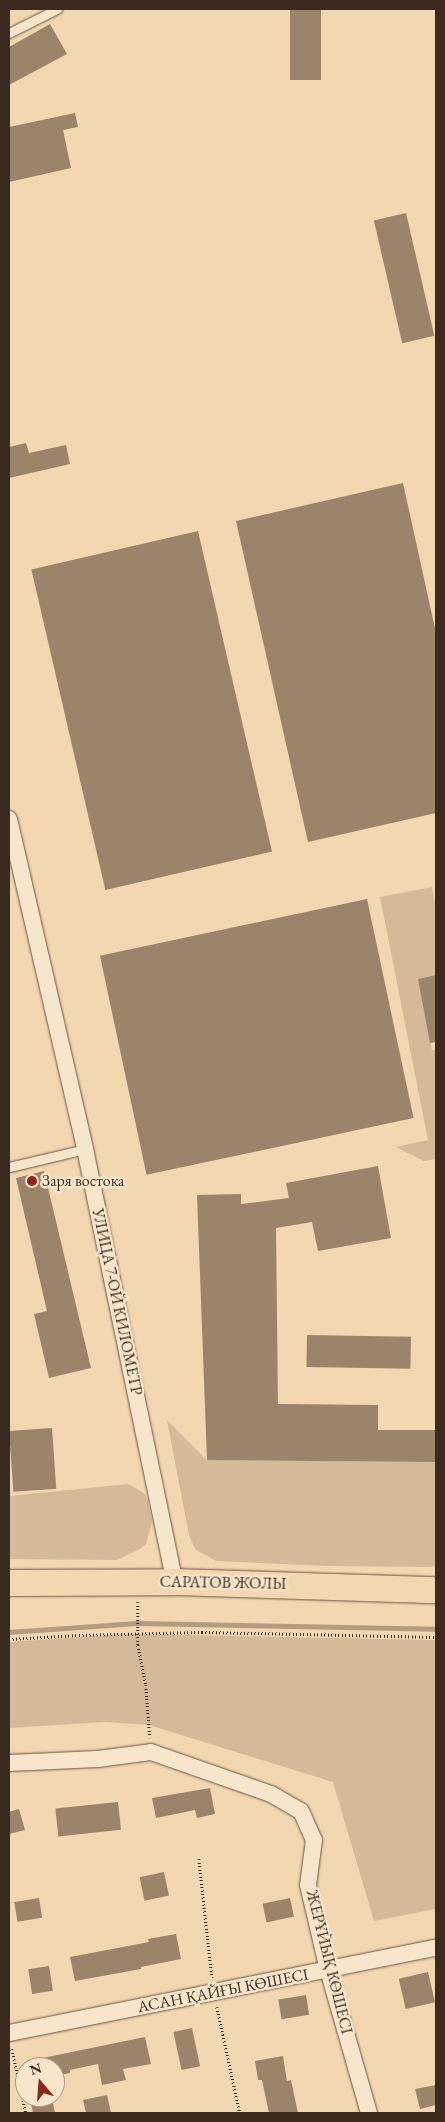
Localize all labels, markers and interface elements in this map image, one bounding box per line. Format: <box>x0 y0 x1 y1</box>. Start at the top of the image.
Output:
place label: Заря востока <box>42 1171 124 1191</box>
marker: Заря востока <box>26 1175 38 1187</box>
street label: УЛИЦА 7-ОЙ КИЛОМЕТР <box>88 1207 146 1397</box>
street label: САРАТОВ ЖОЛЫ <box>159 1572 287 1594</box>
street label: ЖЕРҰЙЫҚ КӨШЕСІ <box>302 1888 356 2036</box>
street label: АСАН ҚАЙҒЫ КӨШЕСІ <box>136 1965 310 2017</box>
north arrow <box>15 2057 65 2107</box>
text: N <box>27 2058 44 2079</box>

